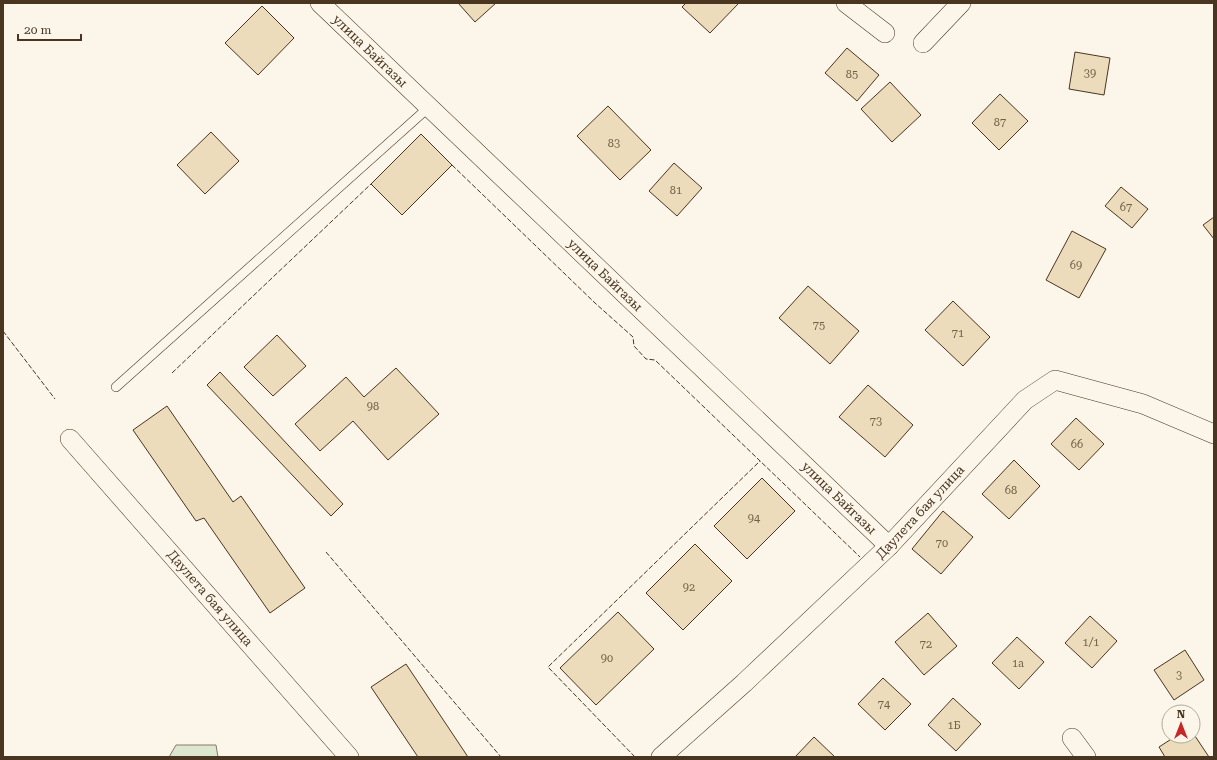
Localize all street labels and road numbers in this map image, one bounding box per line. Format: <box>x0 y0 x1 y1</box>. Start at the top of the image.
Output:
street label: улица Байгазы <box>330 12 411 91</box>
street label: улица Байгазы <box>565 236 646 315</box>
street label: улица Байгазы <box>799 459 880 538</box>
street label: Даулета бая улица <box>873 462 967 562</box>
street label: Даулета бая улица <box>164 547 256 649</box>

